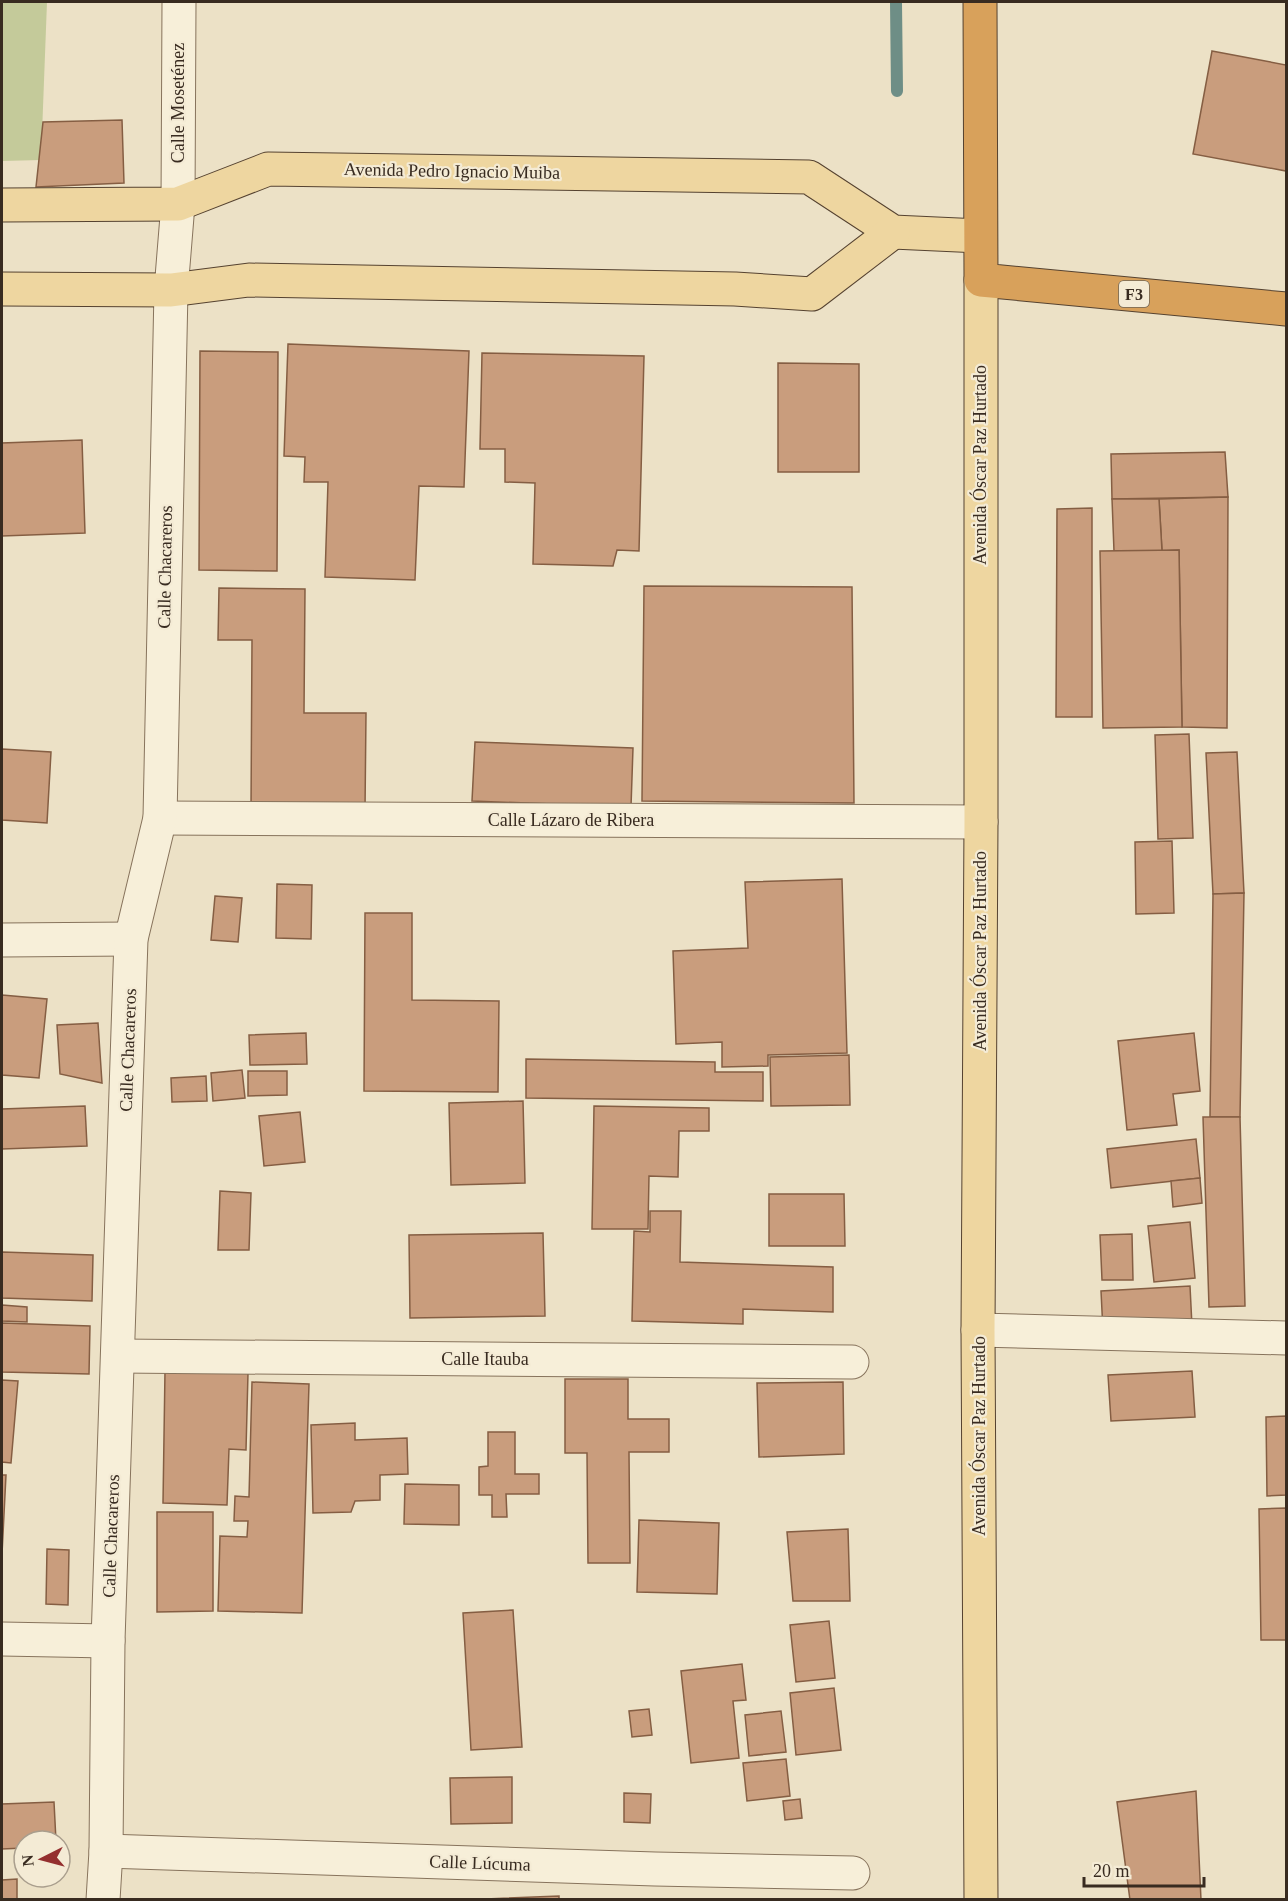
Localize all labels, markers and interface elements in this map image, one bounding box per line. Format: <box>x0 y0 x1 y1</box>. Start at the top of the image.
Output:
street label: Calle Moseténez <box>168 43 188 163</box>
street label: Avenida Pedro Ignacio Muiba <box>344 159 560 183</box>
road number: F3 <box>1119 281 1149 307</box>
street label: Avenida Óscar Paz Hurtado <box>969 365 990 565</box>
street label: Calle Chacareros <box>154 505 176 629</box>
street label: Calle Lázaro de Ribera <box>488 810 654 830</box>
street label: Avenida Óscar Paz Hurtado <box>969 851 990 1051</box>
street label: Calle Chacareros <box>116 988 140 1112</box>
street label: Avenida Óscar Paz Hurtado <box>968 1336 989 1536</box>
street label: Calle Itauba <box>441 1349 529 1369</box>
street label: Calle Chacareros <box>99 1474 123 1598</box>
north arrow <box>12 1829 72 1889</box>
scale bar <box>1084 1850 1204 1888</box>
street label: Calle Lúcuma <box>429 1851 531 1875</box>
text: N <box>18 1853 37 1867</box>
text: 20 m <box>1093 1861 1130 1881</box>

